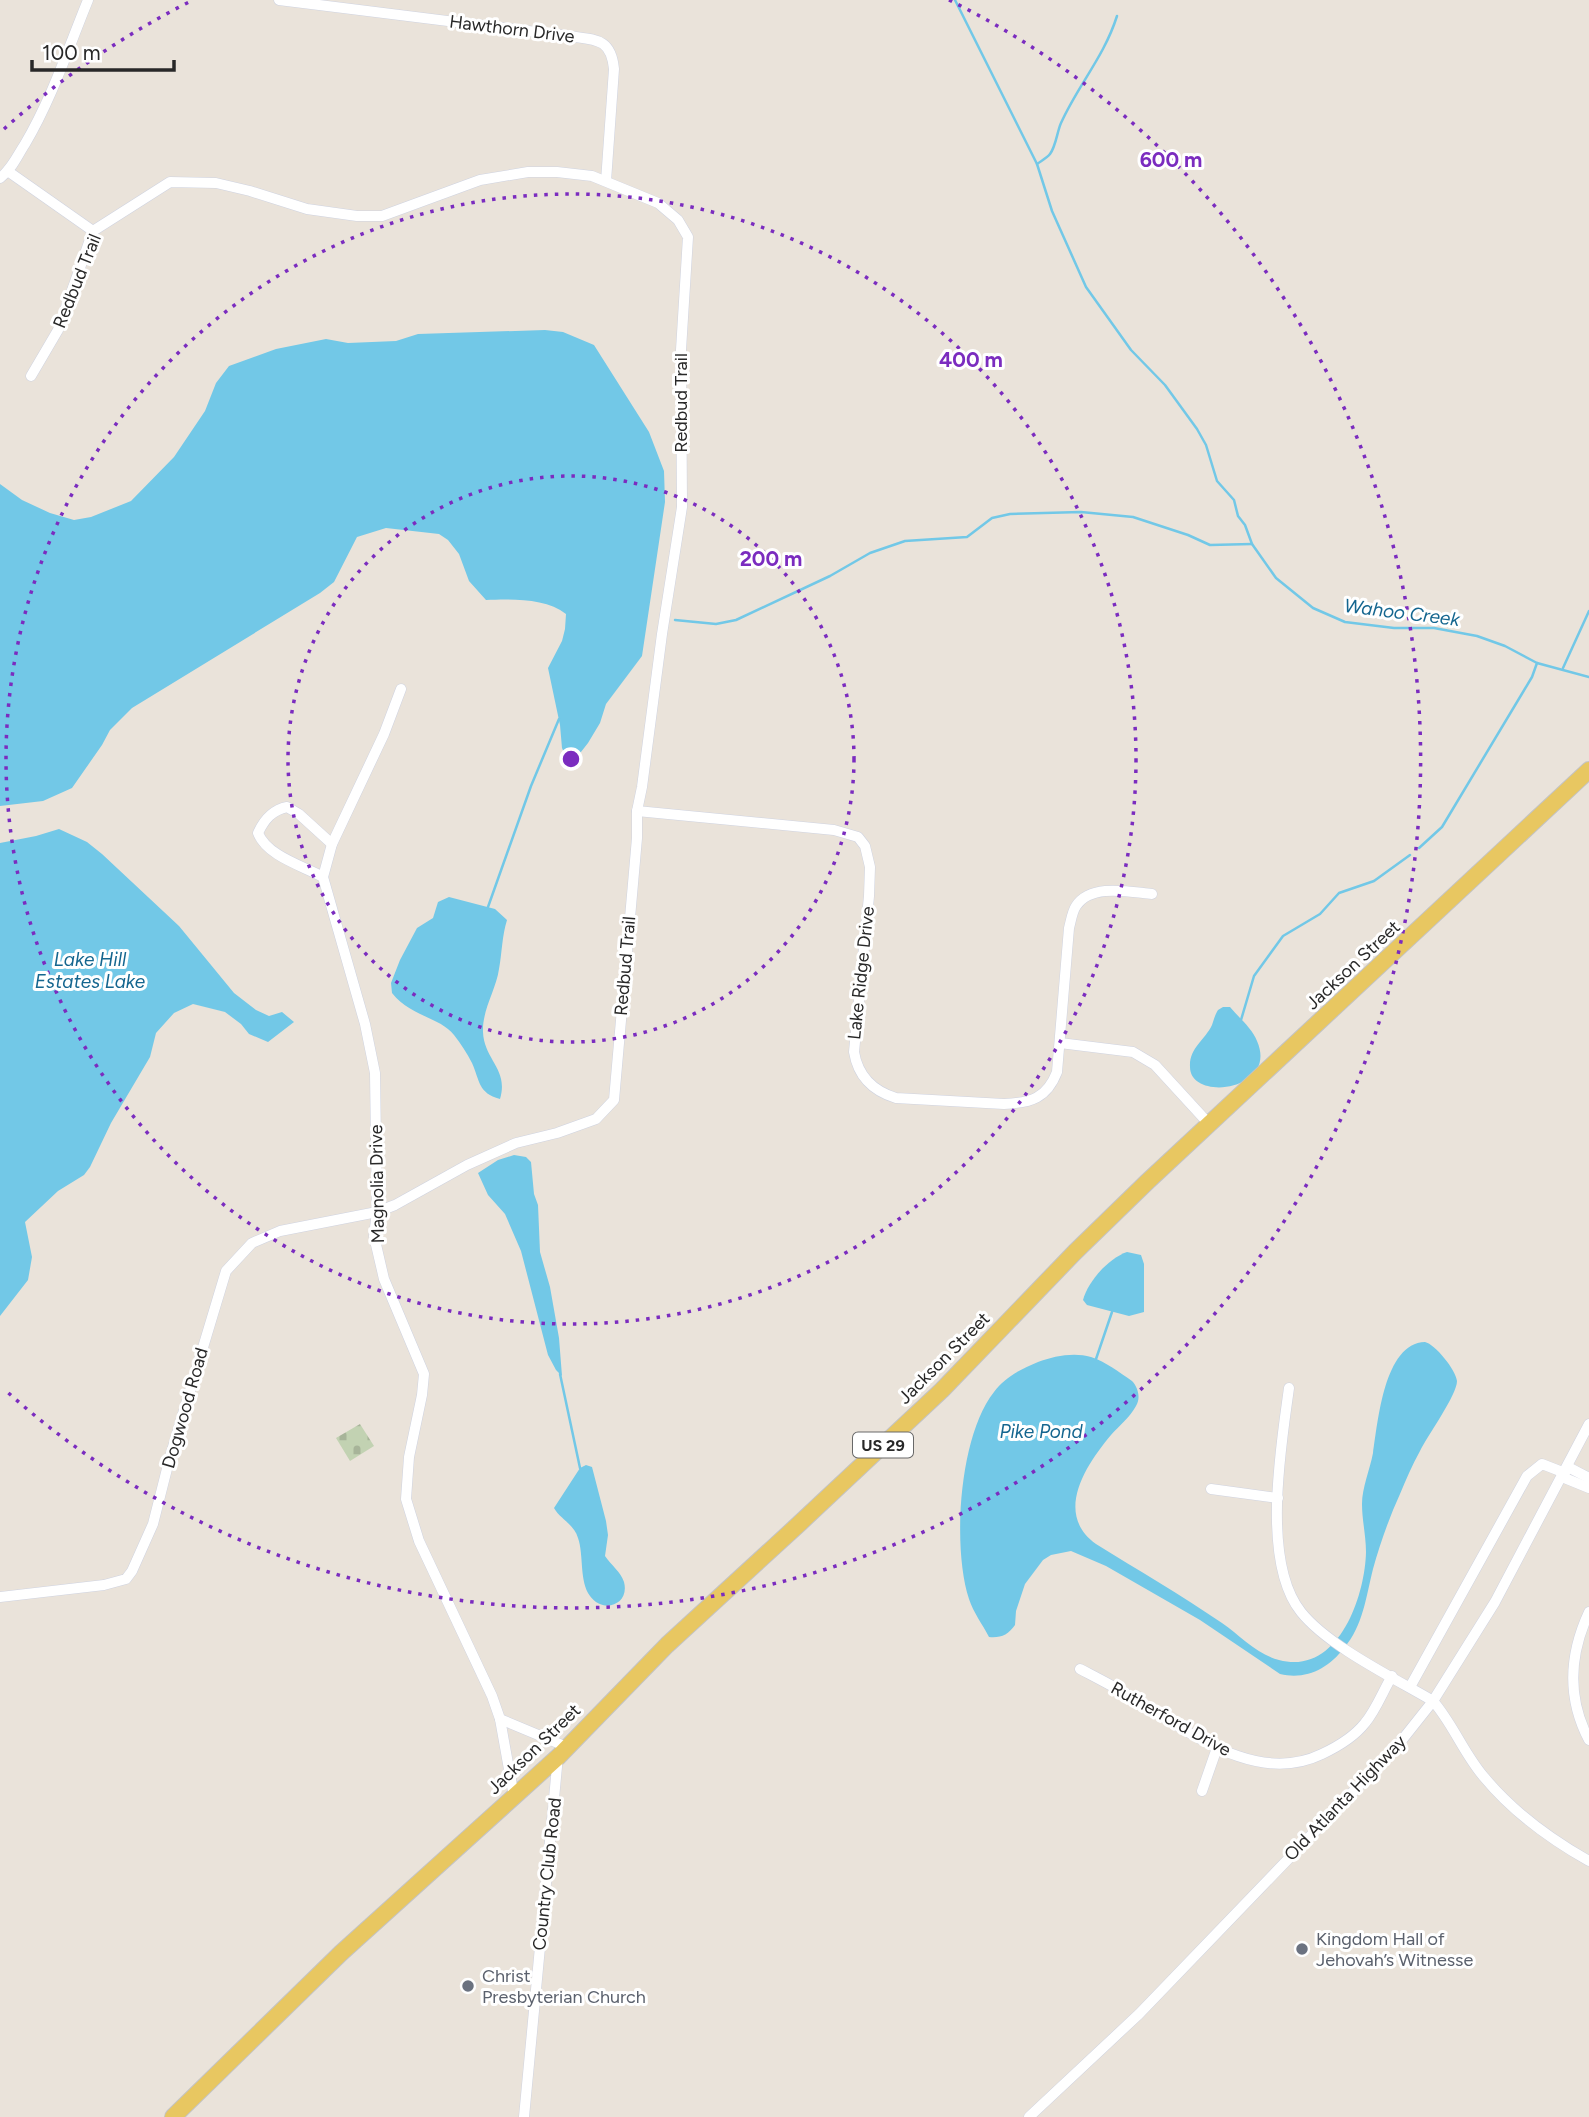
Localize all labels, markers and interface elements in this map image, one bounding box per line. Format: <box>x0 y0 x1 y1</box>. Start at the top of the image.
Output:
street label: Hawthorn Drive <box>448 10 576 48</box>
scale bar <box>32 28 173 72</box>
text: 100 m <box>42 40 101 65</box>
text: 600 m <box>1140 147 1202 172</box>
street label: Redbud Trail <box>48 231 106 331</box>
text: 400 m <box>939 347 1003 372</box>
street label: Redbud Trail <box>670 353 692 453</box>
text: 200 m <box>740 546 802 571</box>
water label: Wahoo Creek <box>1343 594 1462 631</box>
centre of rings <box>559 747 583 771</box>
street label: Lake Ridge Drive <box>843 905 879 1041</box>
street label: Redbud Trail <box>610 915 640 1017</box>
street label: Jackson Street <box>1301 916 1405 1014</box>
water label: Lake Hill Estates Lake <box>35 948 146 993</box>
street label: Magnolia Drive <box>365 1124 389 1244</box>
street label: Jackson Street <box>894 1307 995 1408</box>
street label: Dogwood Road <box>157 1345 213 1471</box>
water label: Pike Pond <box>999 1420 1083 1443</box>
road number: US 29 <box>853 1432 913 1457</box>
street label: Rutherford Drive <box>1107 1677 1235 1761</box>
street label: Jackson Street <box>483 1699 585 1799</box>
street label: Old Atlanta Highway <box>1279 1730 1411 1865</box>
street label: Country Club Road <box>528 1796 566 1952</box>
place label: Kingdom Hall of Jehovah’s Witnesse <box>1316 1928 1474 1971</box>
marker: Kingdom Hall of Jehovah’s Witnesse <box>1294 1941 1310 1957</box>
place label: Christ Presbyterian Church <box>482 1965 646 2008</box>
marker: Christ Presbyterian Church <box>460 1978 476 1994</box>

